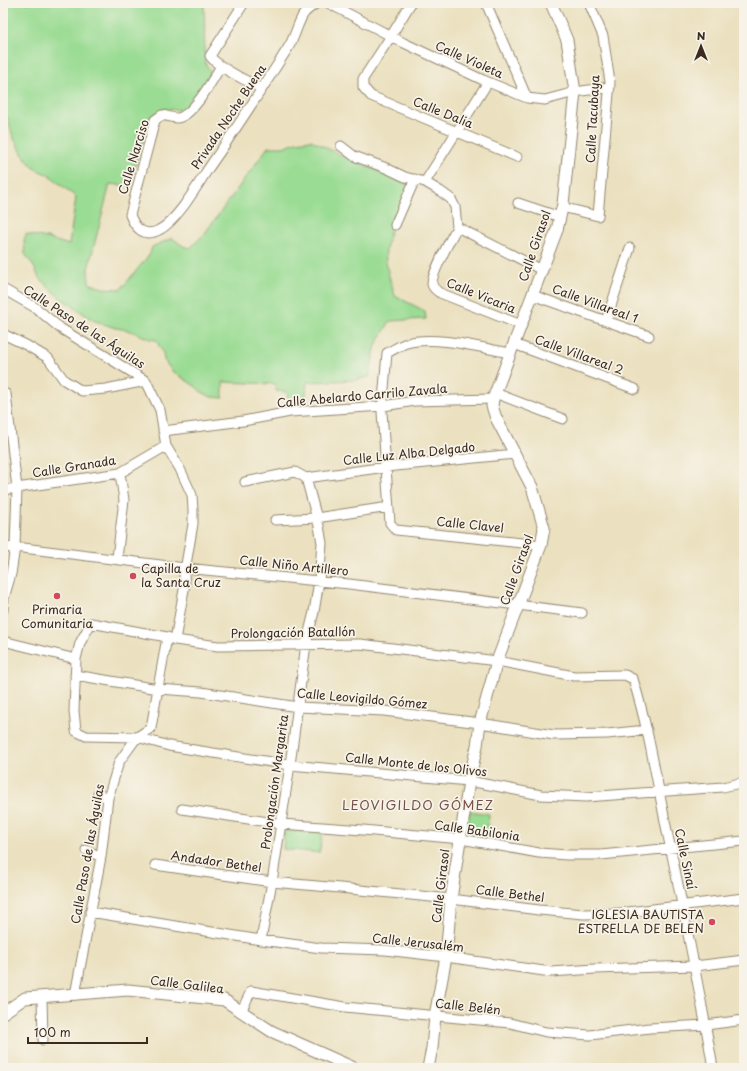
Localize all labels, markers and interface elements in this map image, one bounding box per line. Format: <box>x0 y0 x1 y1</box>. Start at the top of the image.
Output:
north arrow <box>681 26 721 66</box>
text: N <box>697 27 706 44</box>
street label: Calle Violeta <box>433 36 507 82</box>
street label: Privada Noche Buena <box>186 60 270 173</box>
street label: Calle Tacubaya <box>581 74 603 163</box>
street label: Calle Dalia <box>411 92 477 133</box>
street label: Calle Narciso <box>113 117 153 196</box>
street label: Calle Girasol <box>513 208 555 284</box>
street label: Calle Vicaria <box>444 273 519 317</box>
street label: Calle Villareal 1 <box>550 279 641 327</box>
street label: Calle Paso de las Águilas <box>20 280 149 373</box>
street label: Calle Villareal 2 <box>532 330 626 378</box>
street label: Calle Abelardo Carrilo Zavala <box>276 379 448 411</box>
street label: Calle Luz Alba Delgado <box>342 437 476 469</box>
street label: Calle Granada <box>31 450 117 481</box>
street label: Calle Clavel <box>436 512 505 536</box>
street label: Calle Girasol <box>495 532 537 608</box>
street label: Calle Niño Artillero <box>239 550 350 580</box>
place label: Capilla de la Santa Cruz <box>141 559 221 591</box>
marker: Capilla de la Santa Cruz <box>128 571 138 581</box>
marker: Primaria Comunitaria <box>52 591 62 601</box>
place label: Primaria Comunitaria <box>21 600 94 632</box>
street label: Prolongación Batallón <box>230 622 356 642</box>
street label: Calle Leovigildo Gómez <box>296 683 428 713</box>
street label: Prolongación Margarita <box>256 713 292 850</box>
street label: Calle Monte de los Olivos <box>344 748 488 780</box>
street label: Calle Paso de las Águilas <box>66 782 108 925</box>
district label: LEOVIGILDO GÓMEZ <box>342 795 494 814</box>
street label: Calle Babilonia <box>433 815 522 845</box>
street label: Calle Sinaí <box>671 827 701 891</box>
street label: Andador Bethel <box>170 846 263 876</box>
street label: Calle Girasol <box>427 848 453 924</box>
street label: Calle Bethel <box>475 880 546 906</box>
place label: IGLESIA BAUTISTA ESTRELLA DE BELEN <box>578 905 704 937</box>
marker: IGLESIA BAUTISTA ESTRELLA DE BELEN <box>707 917 717 927</box>
street label: Calle Jerusalém <box>371 928 465 956</box>
street label: Calle Galilea <box>149 971 226 998</box>
street label: Calle Belén <box>434 994 502 1018</box>
scale bar <box>28 1019 147 1045</box>
text: 100 m <box>34 1023 71 1041</box>

